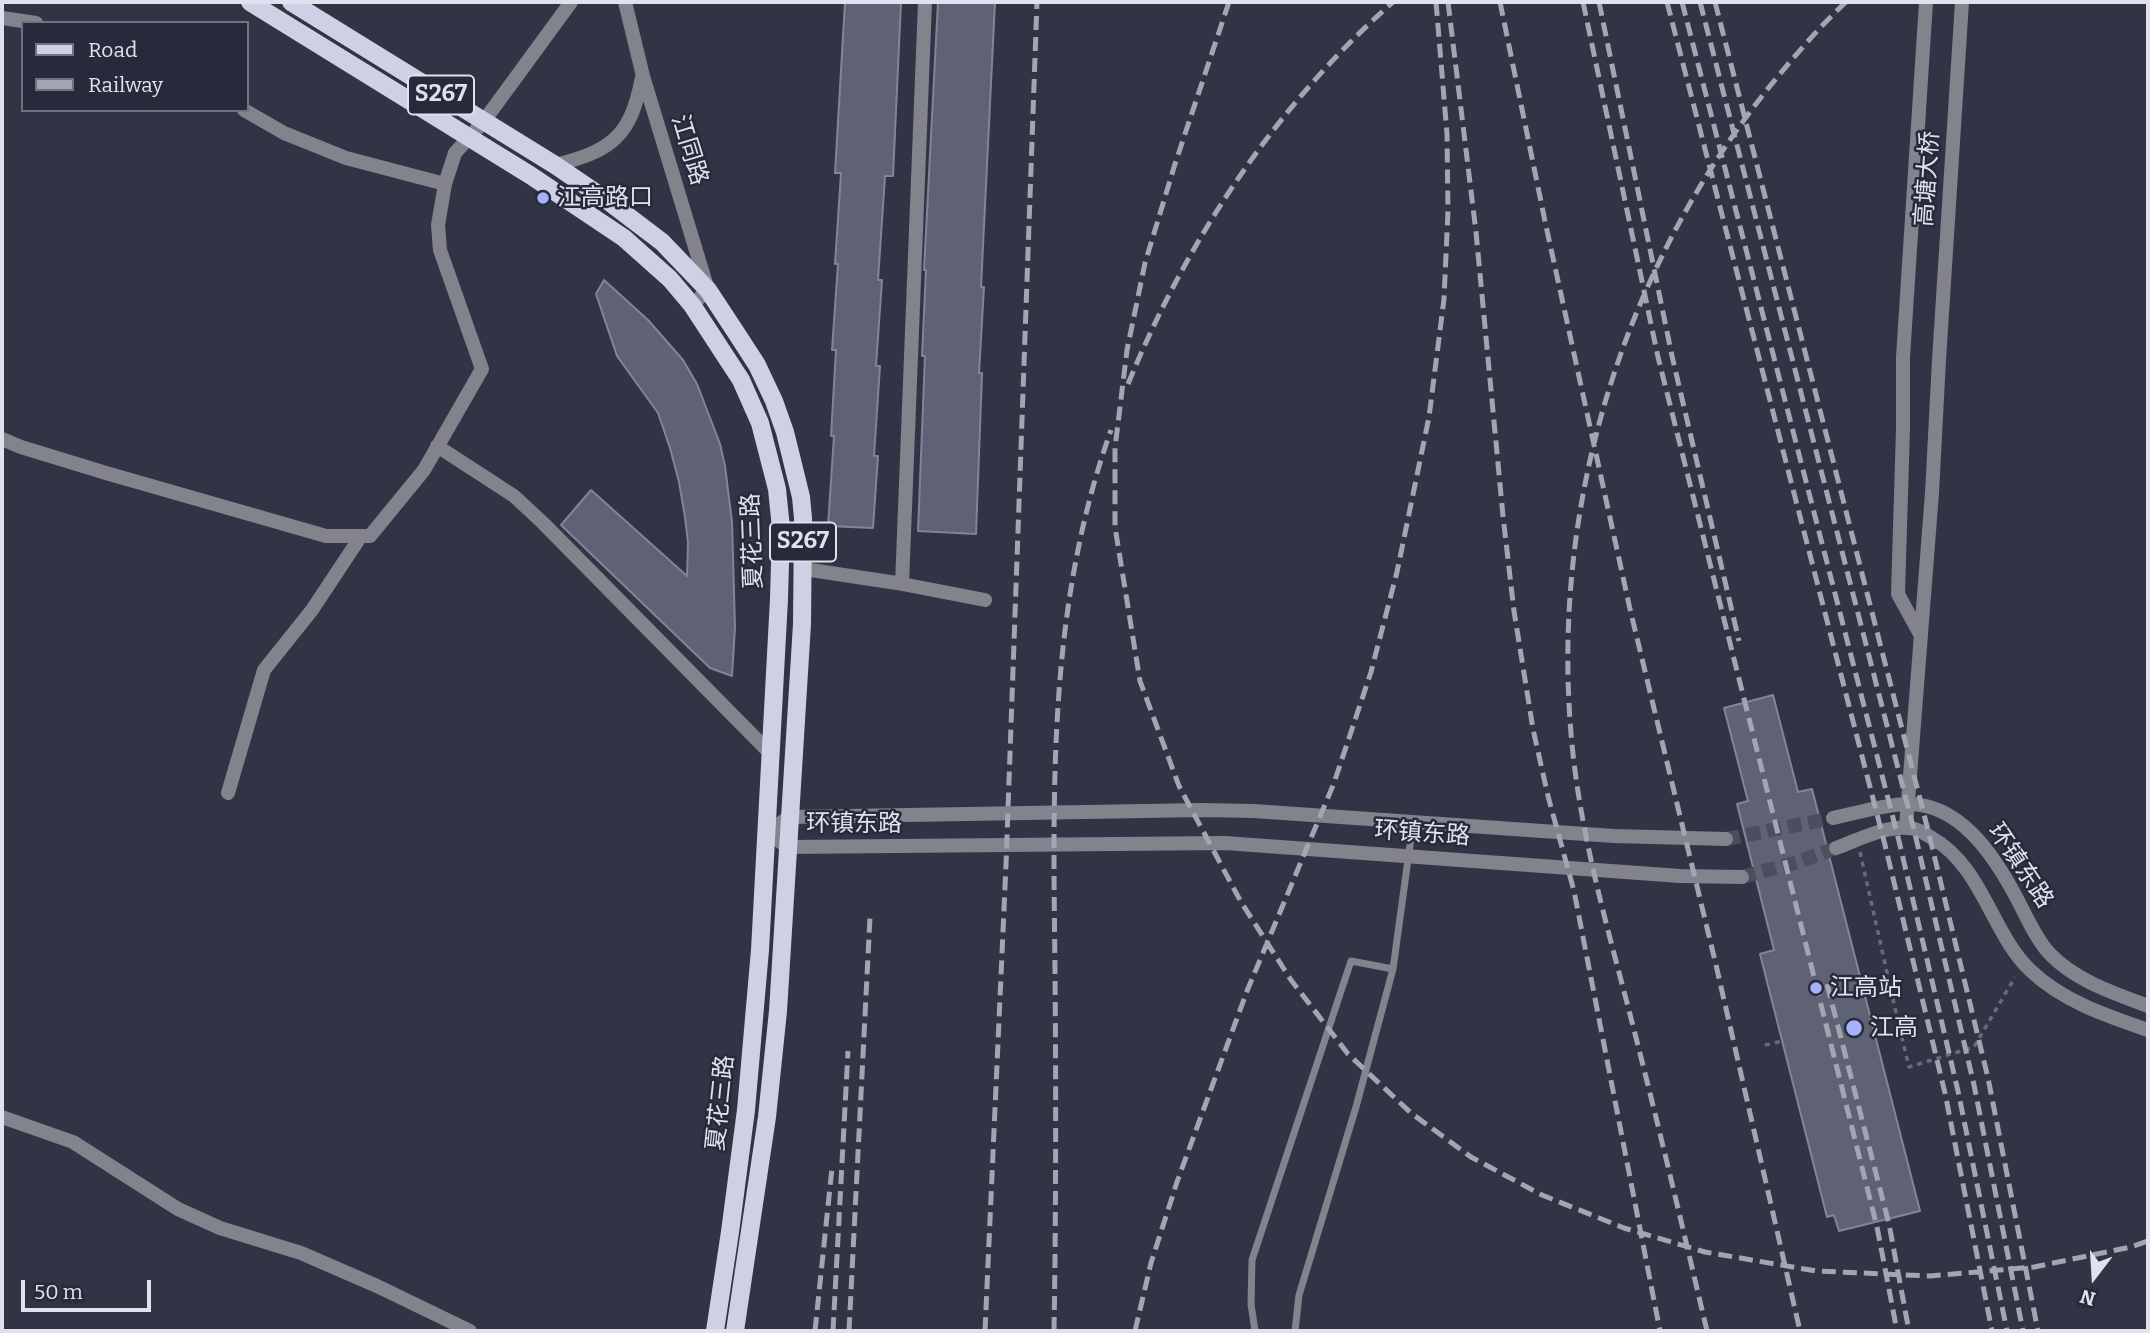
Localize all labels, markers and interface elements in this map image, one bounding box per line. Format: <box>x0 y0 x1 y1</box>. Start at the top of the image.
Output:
legend <box>21 21 248 112</box>
text: Road <box>88 37 137 63</box>
text: Railway <box>88 72 163 98</box>
road number: S267 <box>408 76 474 114</box>
street label: 江同路 <box>665 111 713 189</box>
street label: 高塘大桥 <box>1910 130 1946 228</box>
place label: 江高路口 <box>557 184 653 212</box>
marker: 江高路口 <box>535 190 551 206</box>
street label: 夏花三路 <box>737 493 769 589</box>
road number: S267 <box>770 522 836 562</box>
street label: 环镇东路 <box>806 810 902 838</box>
street label: 环镇东路 <box>1373 816 1471 852</box>
street label: 环镇东路 <box>1981 818 2059 914</box>
place label: 江高站 <box>1830 974 1902 1002</box>
marker: 江高站 <box>1808 980 1824 996</box>
place label: 江高 <box>1870 1014 1918 1042</box>
marker: 江高 <box>1844 1018 1864 1038</box>
street label: 夏花三路 <box>702 1054 740 1152</box>
north arrow <box>2059 1242 2129 1312</box>
scale bar <box>24 1266 154 1310</box>
text: 50 m <box>34 1279 83 1305</box>
text: N <box>2077 1284 2098 1311</box>

